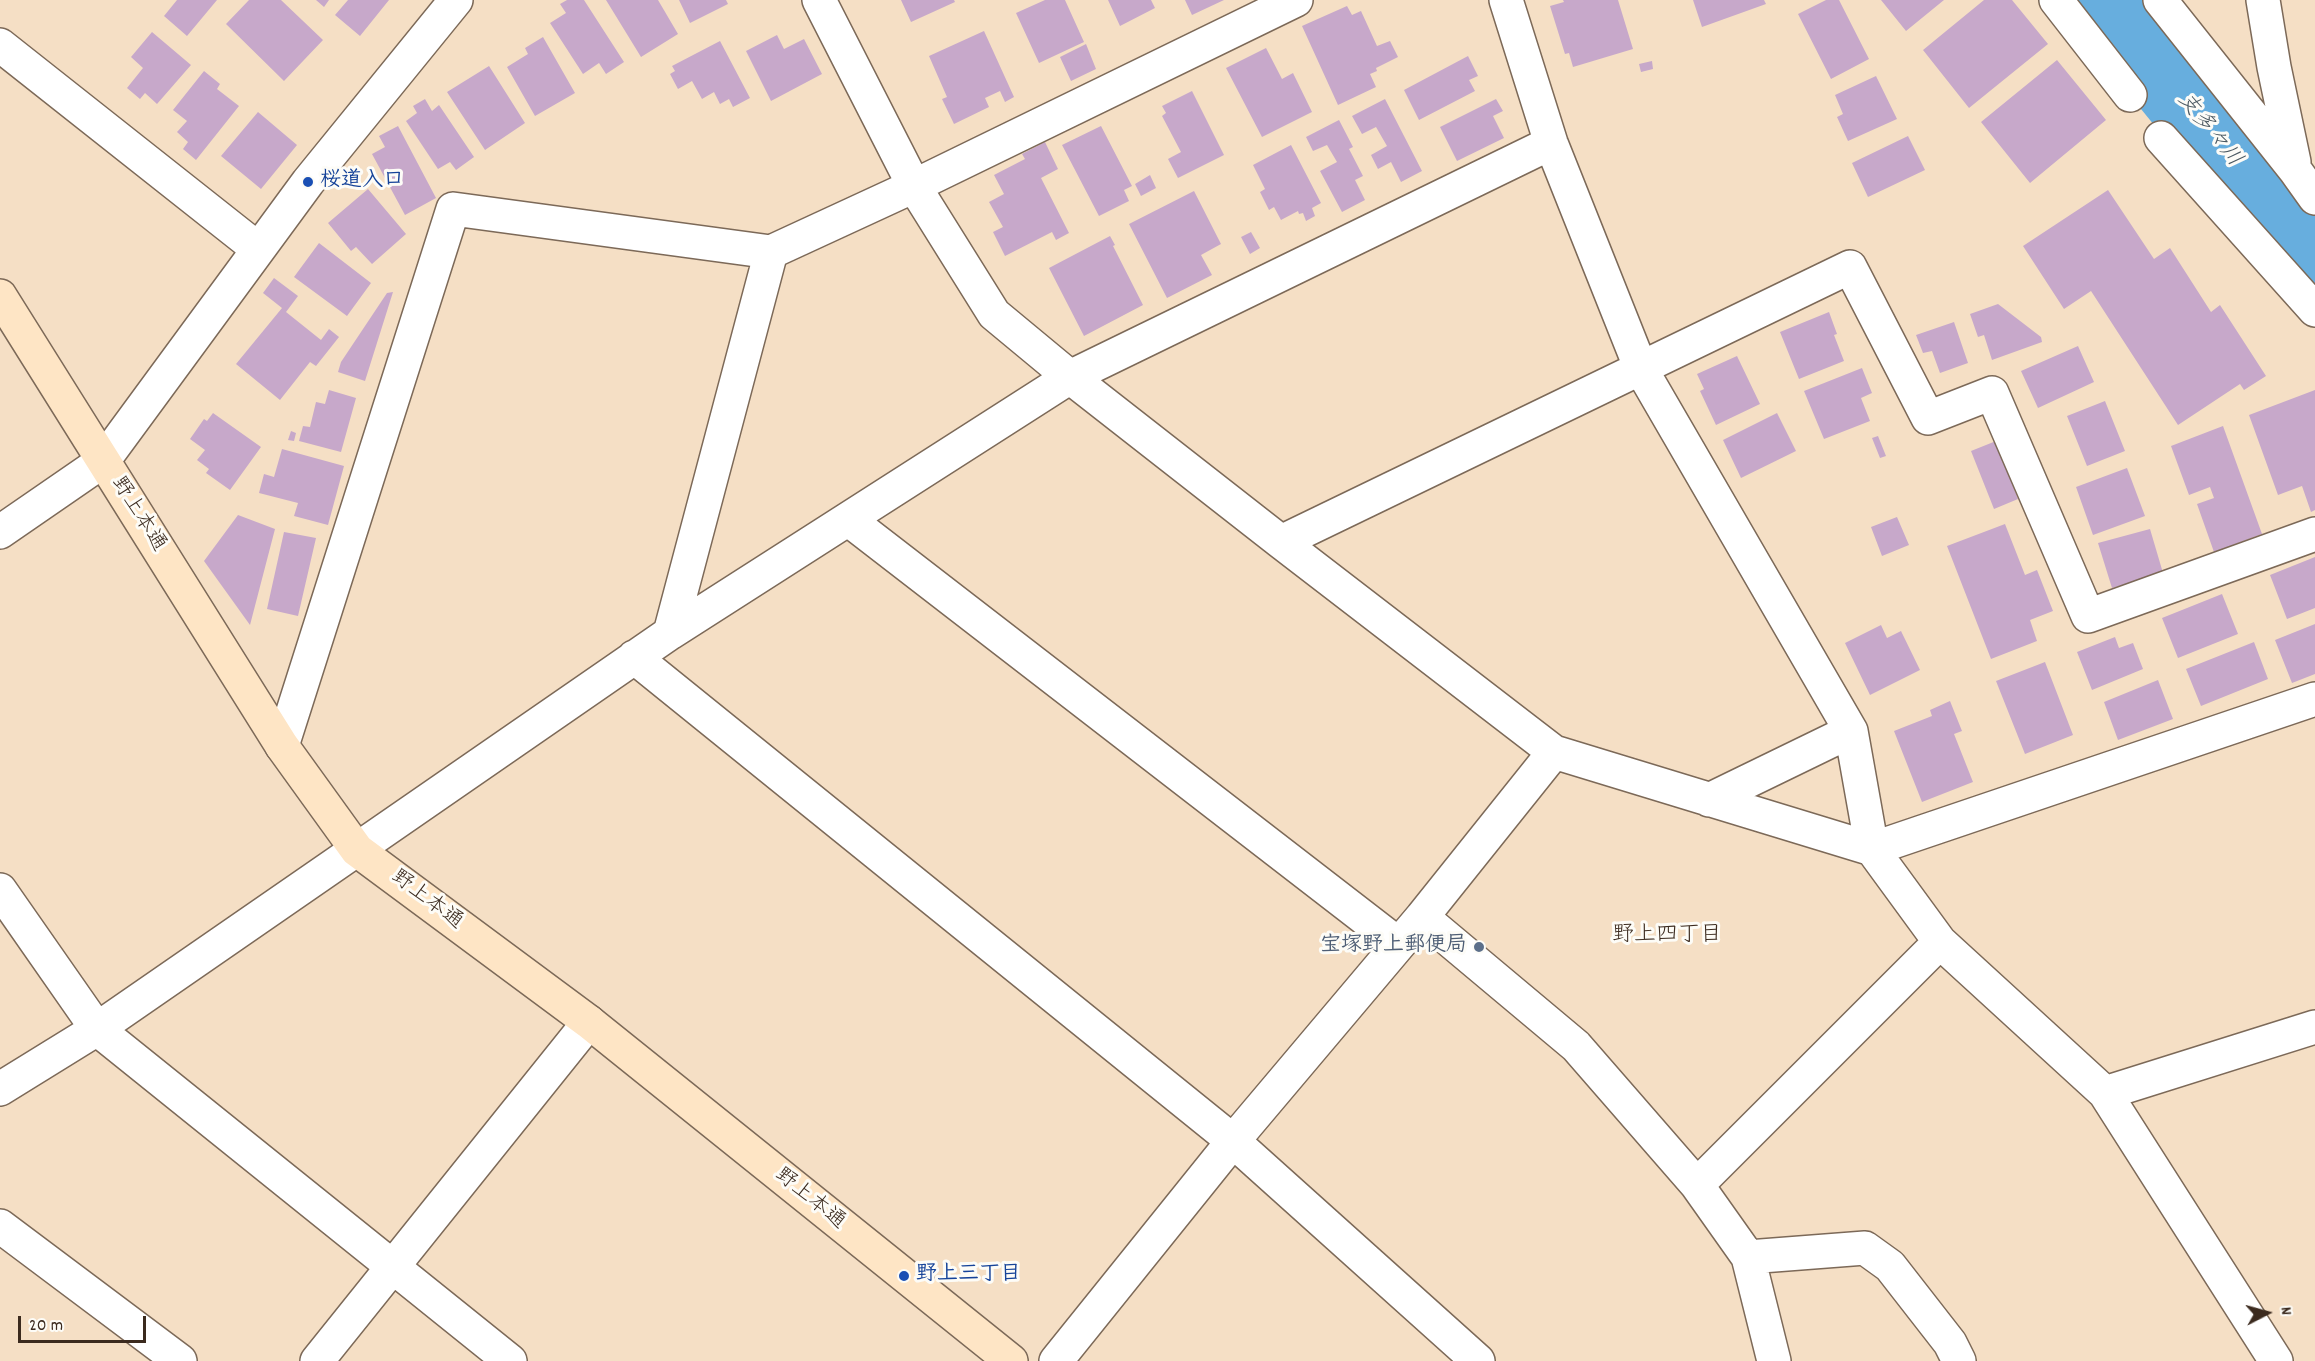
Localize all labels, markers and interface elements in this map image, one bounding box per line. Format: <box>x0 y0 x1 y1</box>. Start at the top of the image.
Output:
water label: 支多々川 <box>2170 88 2246 174</box>
place label: 桜道入口 <box>320 169 404 195</box>
marker: 桜道入口 <box>301 175 315 189</box>
street label: 野上本通 <box>104 473 170 557</box>
street label: 野上本通 <box>385 866 467 936</box>
district label: 野上四丁目 <box>1612 924 1722 950</box>
place label: 宝塚野上郵便局 <box>1320 934 1467 960</box>
marker: 宝塚野上郵便局 <box>1472 940 1486 954</box>
street label: 野上本通 <box>768 1164 850 1236</box>
place label: 野上三丁目 <box>916 1263 1021 1289</box>
marker: 野上三丁目 <box>897 1269 911 1283</box>
north arrow <box>2237 1283 2297 1343</box>
scale bar <box>21 1304 148 1342</box>
text: N <box>2274 1306 2297 1316</box>
text: 20 m <box>29 1314 63 1339</box>

